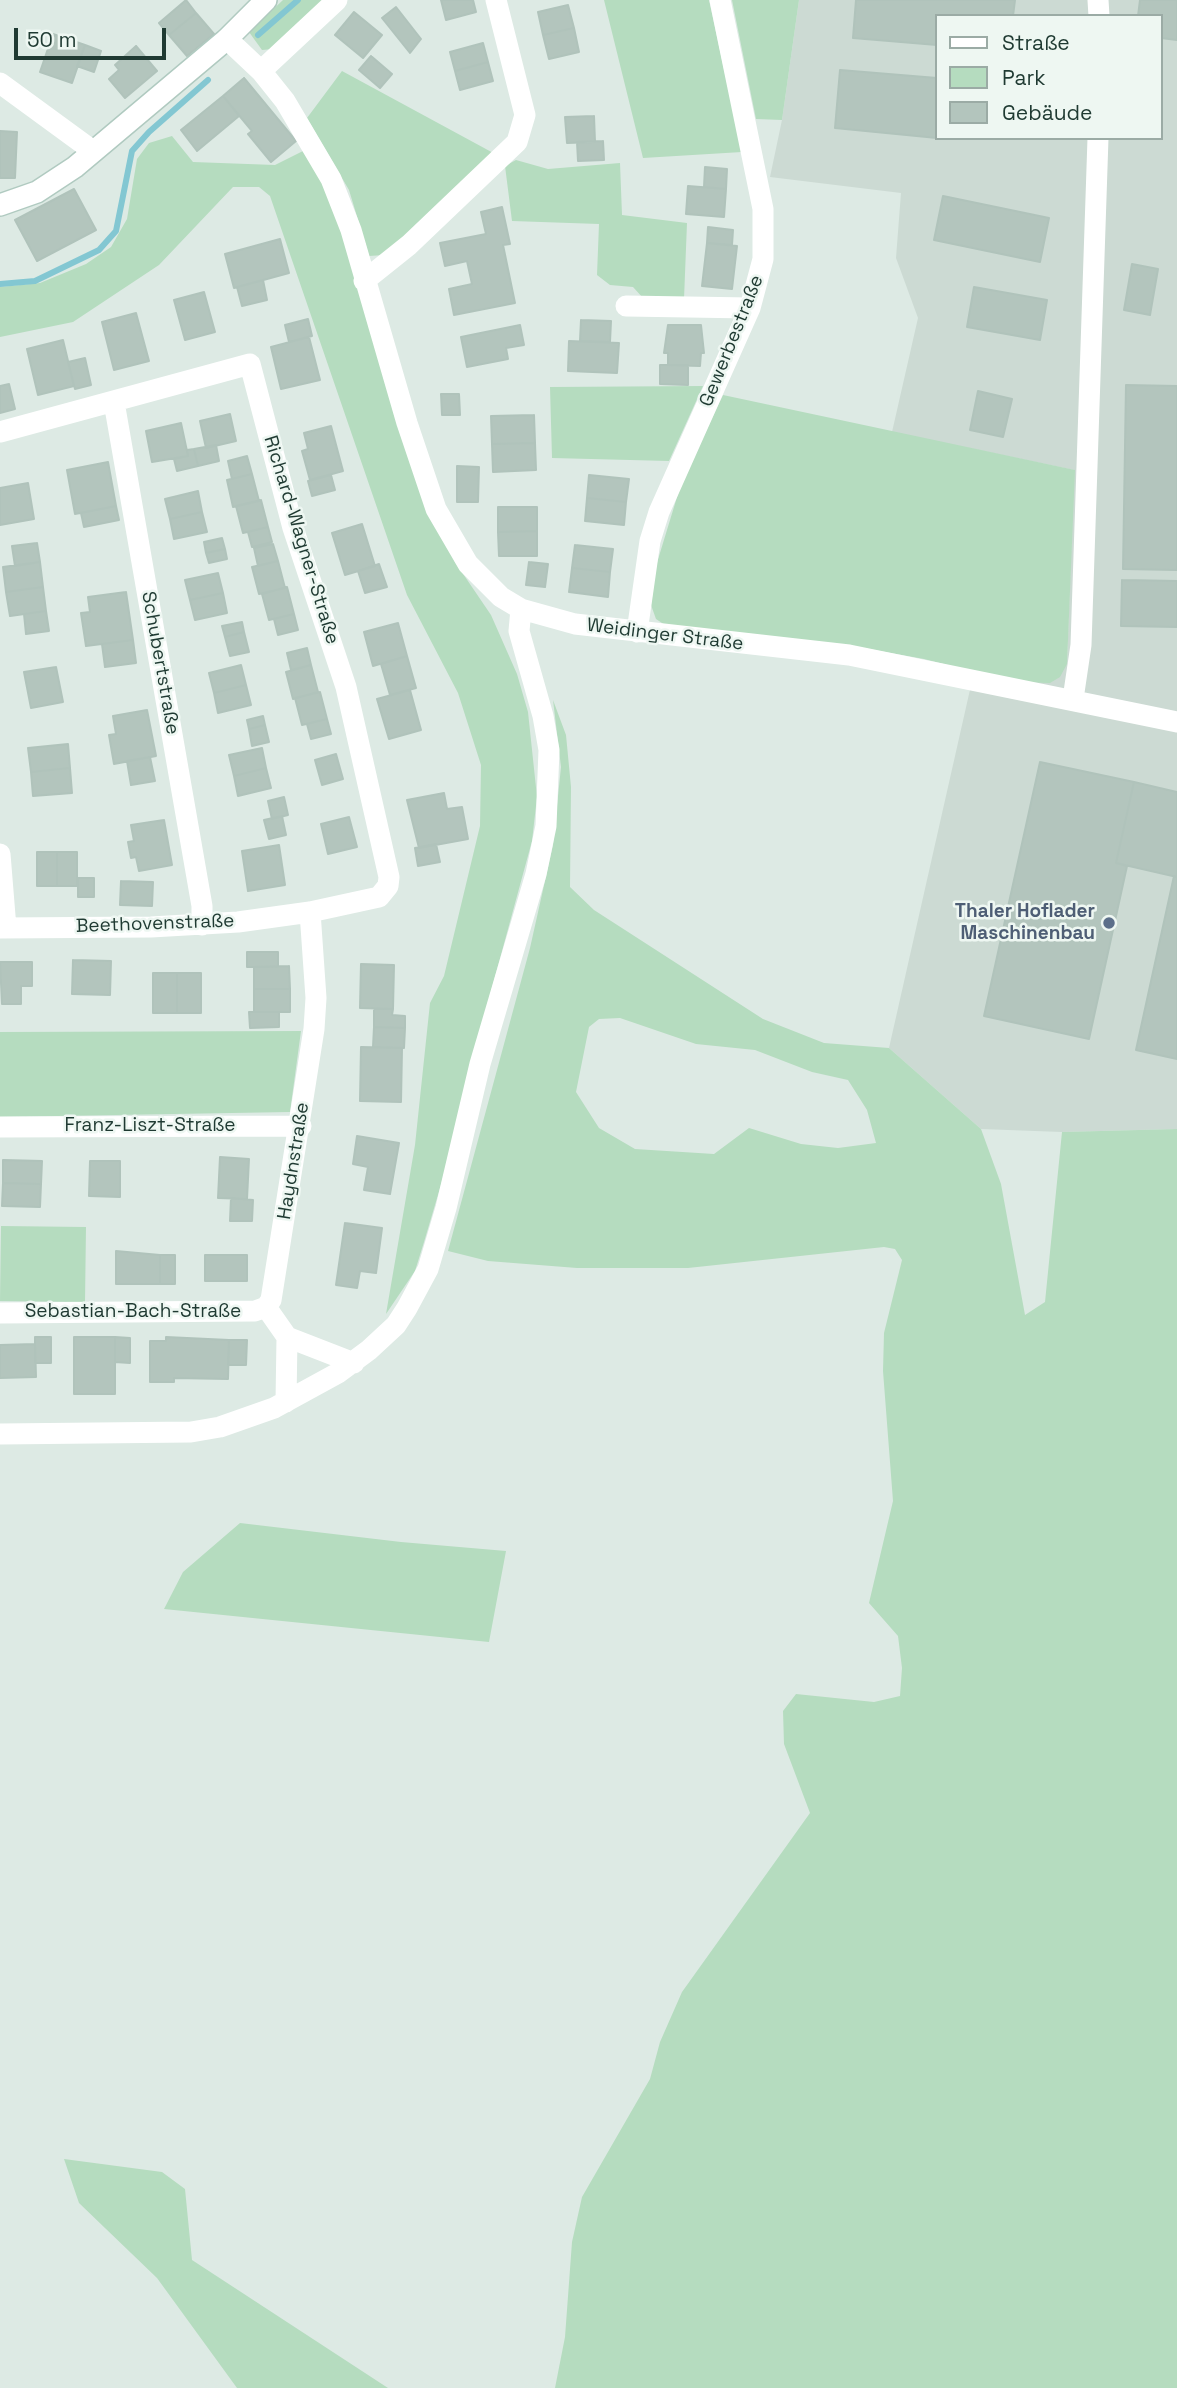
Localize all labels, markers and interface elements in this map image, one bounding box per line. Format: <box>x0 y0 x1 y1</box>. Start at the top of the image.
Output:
scale bar <box>18 14 170 58</box>
legend <box>936 14 1163 140</box>
text: 50 m <box>27 26 77 53</box>
text: Straße <box>1002 29 1070 56</box>
text: Park <box>1002 64 1046 91</box>
text: Gebäude <box>1002 99 1092 126</box>
street label: Gewerbestraße <box>695 272 769 410</box>
street label: Richard-Wagner-Straße <box>258 433 344 647</box>
street label: Schubertstraße <box>136 590 184 736</box>
street label: Weidinger Straße <box>585 614 745 656</box>
place label: Thaler Hoflader Maschinenbau <box>955 901 1095 945</box>
street label: Beethovenstraße <box>75 910 235 938</box>
marker: Thaler Hoflader Maschinenbau <box>1101 915 1117 931</box>
street label: Haydnstraße <box>273 1101 315 1221</box>
street label: Franz-Liszt-Straße <box>64 1115 236 1137</box>
street label: Sebastian-Bach-Straße <box>25 1301 241 1323</box>

